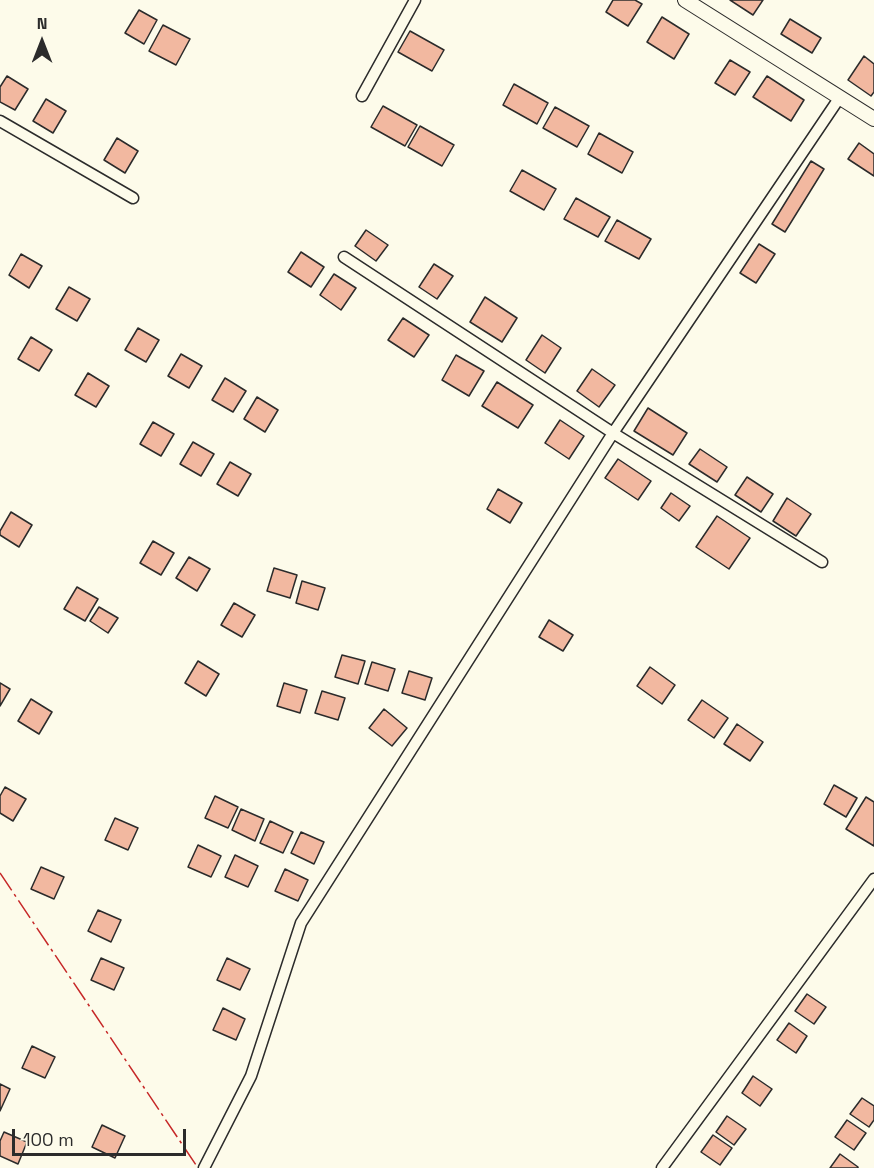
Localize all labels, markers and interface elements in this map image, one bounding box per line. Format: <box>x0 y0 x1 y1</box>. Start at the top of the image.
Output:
north arrow <box>12 12 72 72</box>
text: N <box>37 13 47 34</box>
scale bar <box>15 1117 189 1155</box>
text: 100 m <box>23 1128 74 1151</box>

